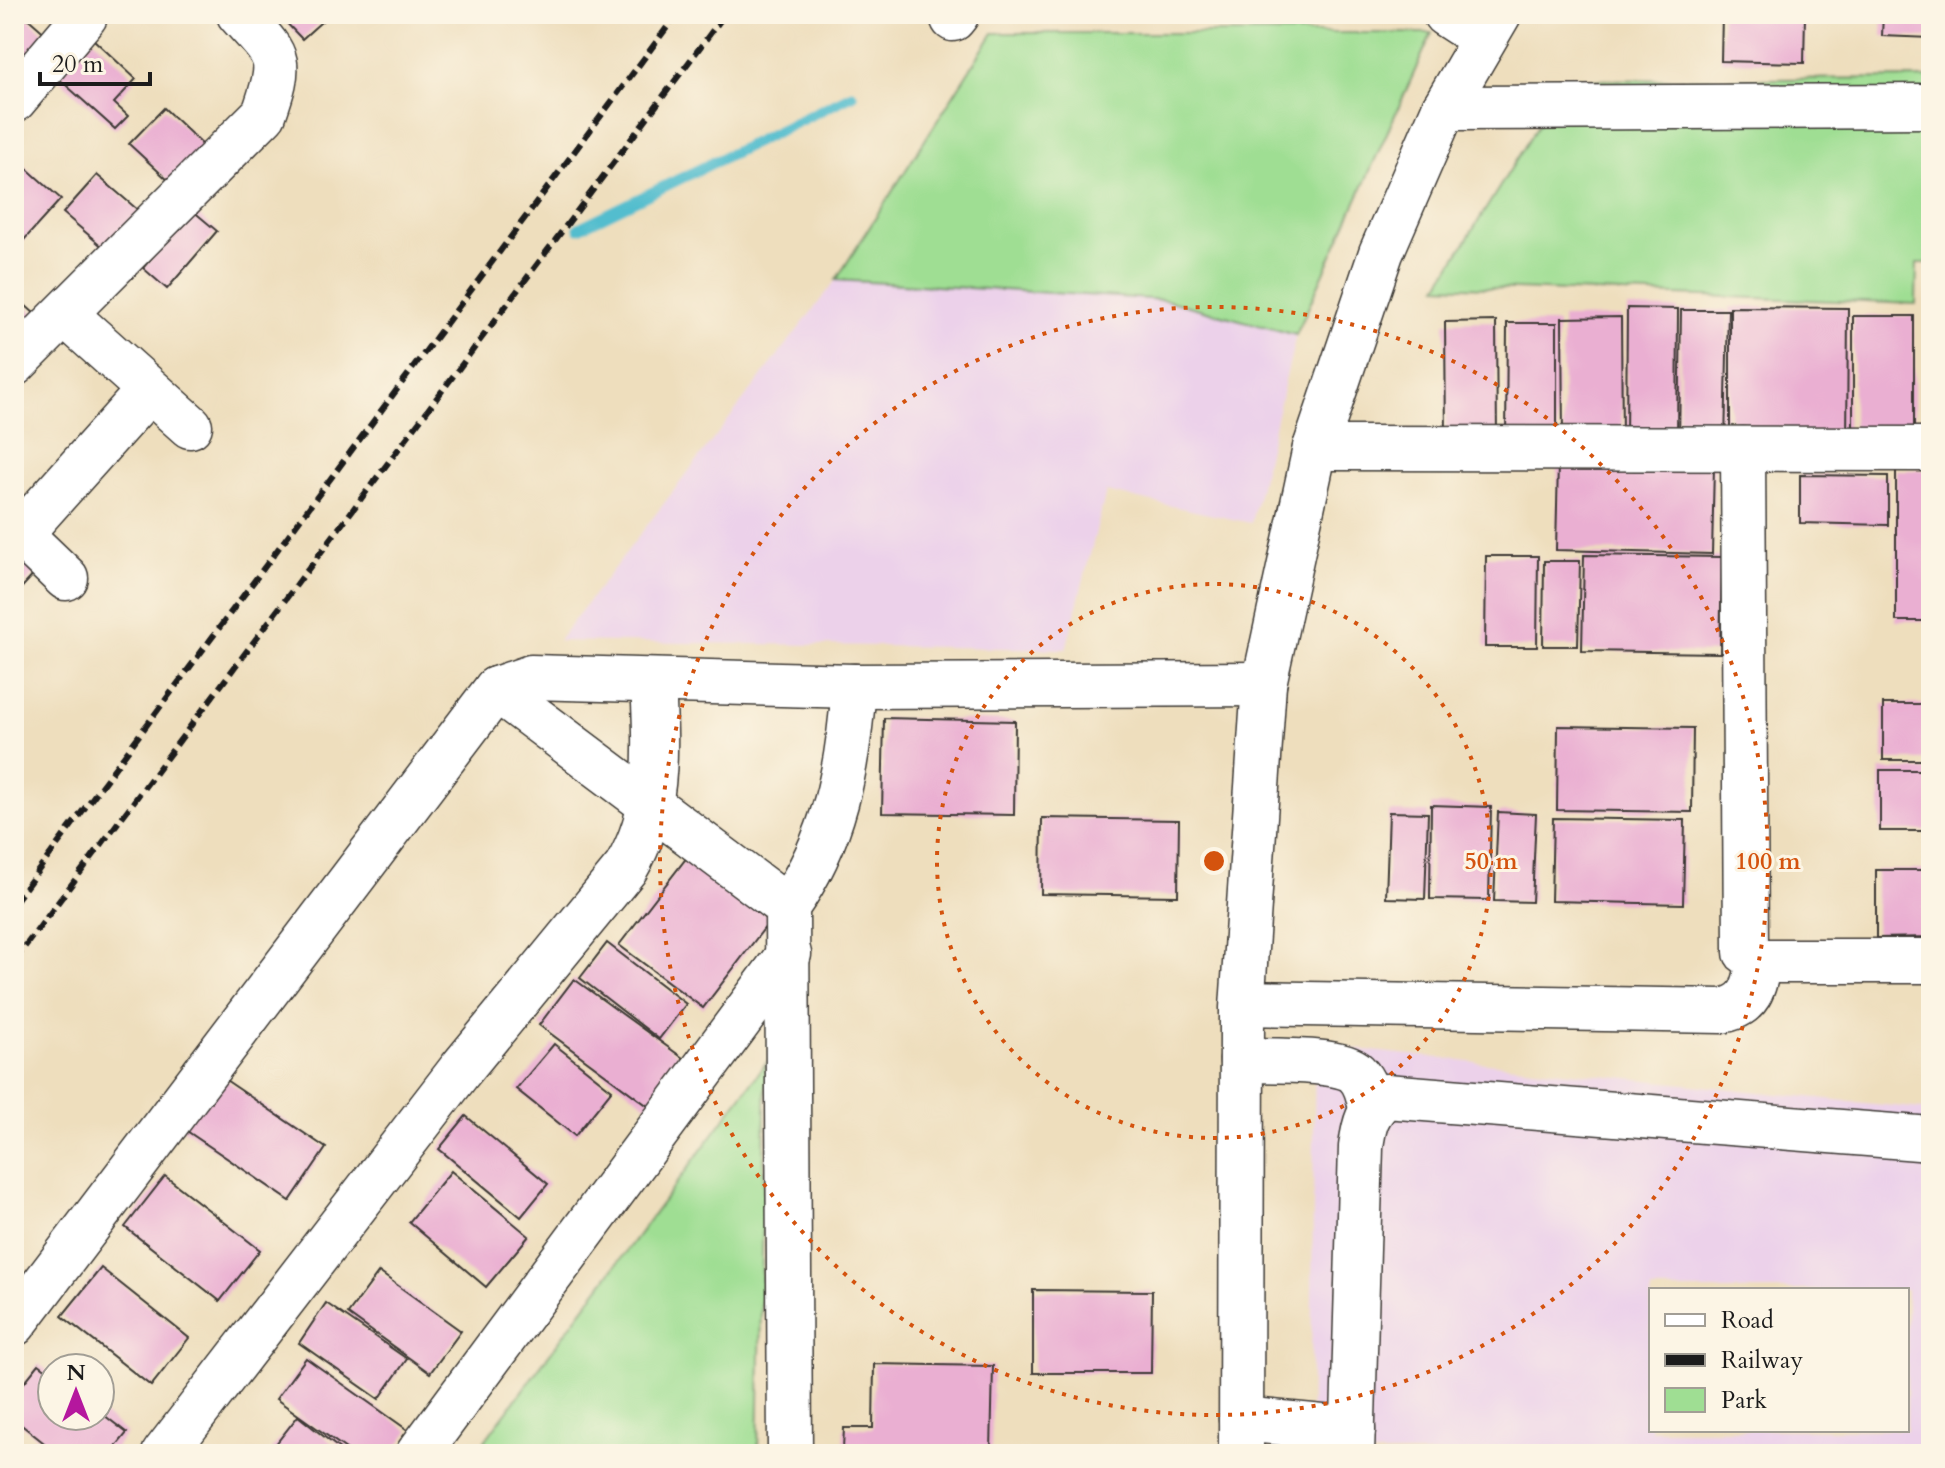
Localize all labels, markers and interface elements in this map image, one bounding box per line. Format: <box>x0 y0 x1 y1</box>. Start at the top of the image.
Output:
scale bar <box>40 36 150 86</box>
text: 20 m <box>52 48 104 81</box>
text: 50 m <box>1464 845 1518 878</box>
text: 100 m <box>1735 845 1802 878</box>
centre of rings <box>1200 847 1228 875</box>
legend <box>1649 1288 1909 1432</box>
text: Road <box>1721 1304 1774 1337</box>
text: Railway <box>1721 1344 1803 1377</box>
north arrow <box>36 1352 116 1432</box>
text: N <box>66 1358 86 1388</box>
text: Park <box>1721 1384 1767 1417</box>

